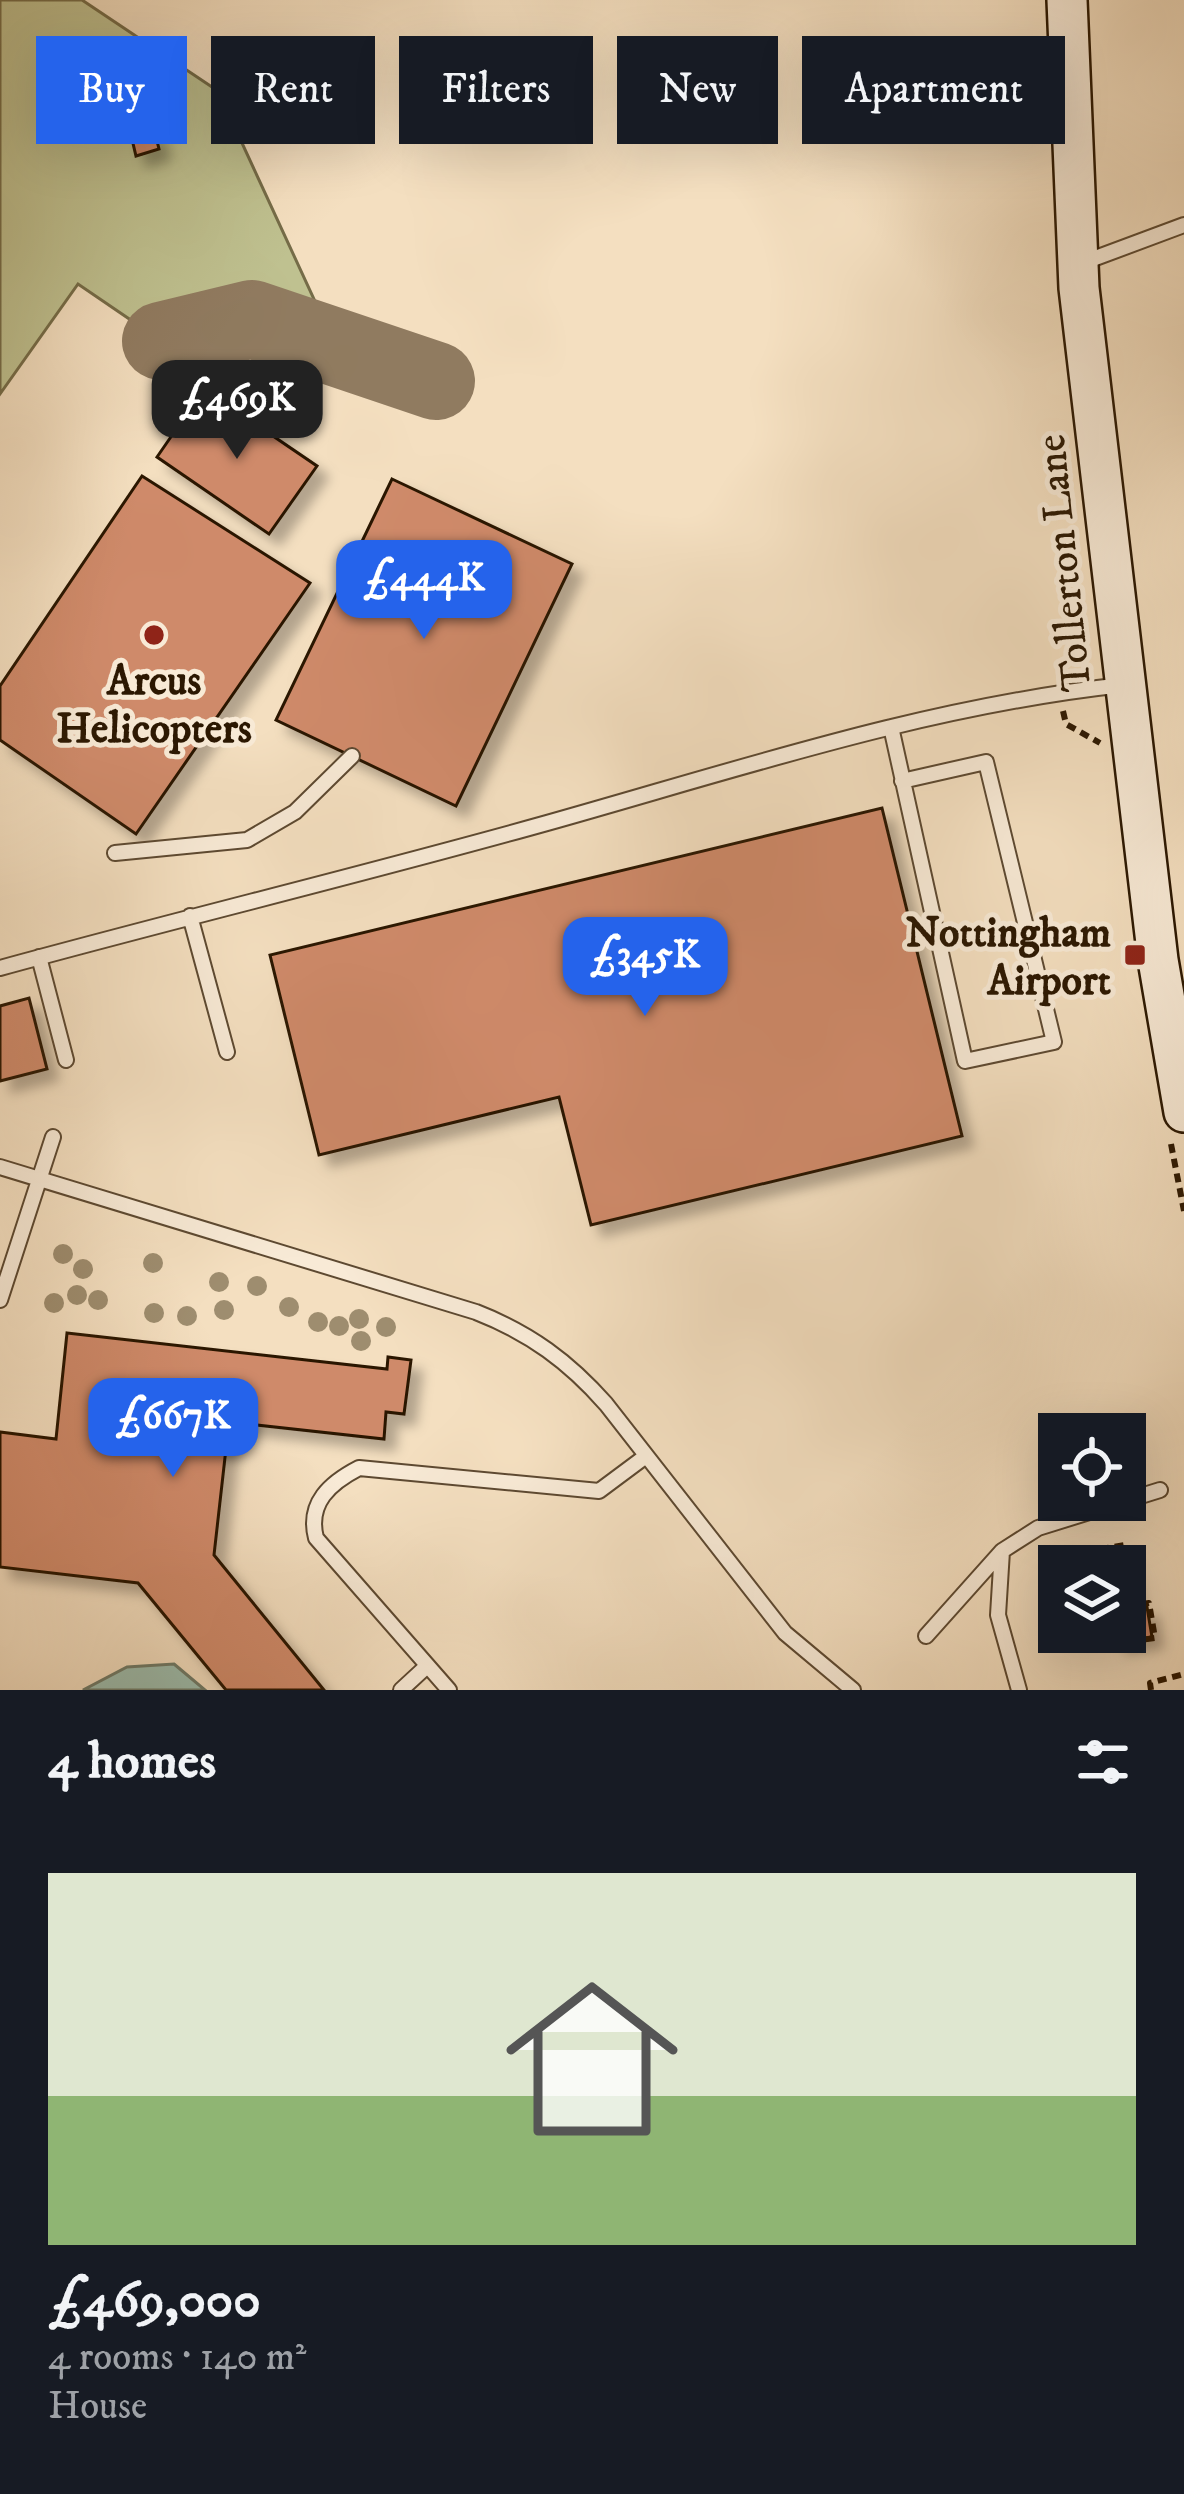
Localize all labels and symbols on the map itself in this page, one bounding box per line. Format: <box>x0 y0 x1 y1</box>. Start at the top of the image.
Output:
pin: £469K <box>153 360 321 462</box>
street label: Tollerton Lane <box>1026 432 1104 694</box>
pin: £444K <box>340 540 508 642</box>
marker: Arcus Helicopters <box>141 622 167 648</box>
place label: Arcus Helicopters <box>56 656 252 756</box>
place label: Nottingham Airport <box>905 908 1112 1008</box>
pin: £345K <box>561 917 729 1019</box>
marker: Nottingham Airport <box>1122 942 1148 968</box>
pin: £667K <box>89 1378 257 1480</box>

